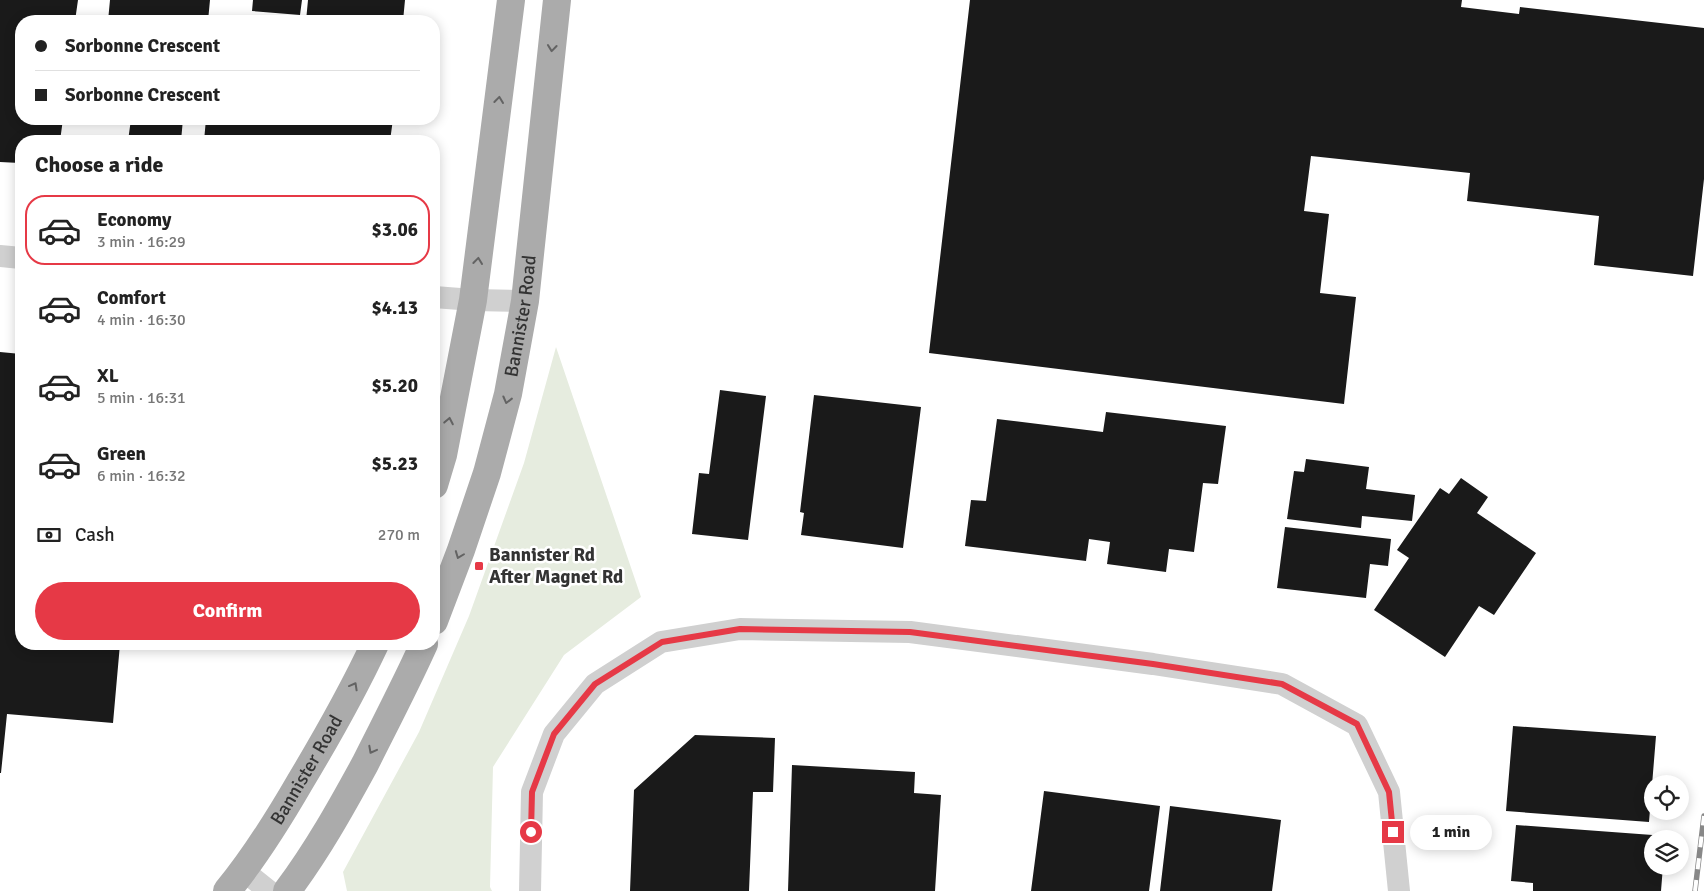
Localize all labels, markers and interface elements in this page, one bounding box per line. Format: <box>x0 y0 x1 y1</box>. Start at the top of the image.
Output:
text: Sorbonne Crescent <box>65 34 220 58</box>
one-way arrow <box>547 45 558 53</box>
text: Sorbonne Crescent <box>65 83 220 107</box>
one-way arrow <box>493 96 504 104</box>
text: Choose a ride <box>35 151 163 178</box>
icon: car <box>37 208 82 253</box>
text: Economy <box>97 208 171 232</box>
text: $3.06 <box>372 218 418 242</box>
text: 3 min · 16:29 <box>97 232 186 252</box>
street label: Bannister Road <box>499 254 542 379</box>
one-way arrow <box>472 257 483 265</box>
icon: car <box>37 286 82 331</box>
text: Comfort <box>97 286 166 310</box>
text: $4.13 <box>372 296 418 320</box>
text: 4 min · 16:30 <box>97 310 186 330</box>
icon: car <box>37 364 82 409</box>
text: XL <box>97 364 119 388</box>
text: $5.20 <box>372 374 418 398</box>
text: 5 min · 16:31 <box>97 388 186 408</box>
one-way arrow <box>502 396 513 405</box>
one-way arrow <box>444 416 454 425</box>
icon: car <box>37 442 82 487</box>
text: Green <box>97 442 146 466</box>
text: $5.23 <box>372 452 418 476</box>
text: 6 min · 16:32 <box>97 466 186 486</box>
icon: cash <box>35 521 63 549</box>
text: Cash <box>75 523 115 547</box>
text: 270 m <box>378 525 420 545</box>
place label: Bannister Rd After Magnet Rd <box>489 543 623 589</box>
one-way arrow <box>455 551 465 559</box>
marker: Bannister Rd After Magnet Rd <box>473 560 485 572</box>
button: Confirm <box>35 582 420 640</box>
one-way arrow <box>348 683 358 692</box>
street label: Bannister Road <box>265 711 348 829</box>
one-way arrow <box>368 745 378 754</box>
map controls <box>1644 775 1689 875</box>
button: locate <box>1644 775 1689 820</box>
callout: 1 min <box>1410 814 1493 850</box>
route start <box>520 821 542 843</box>
route end <box>1382 821 1404 843</box>
text: 1 min <box>1432 822 1470 842</box>
button: layers <box>1644 830 1689 875</box>

